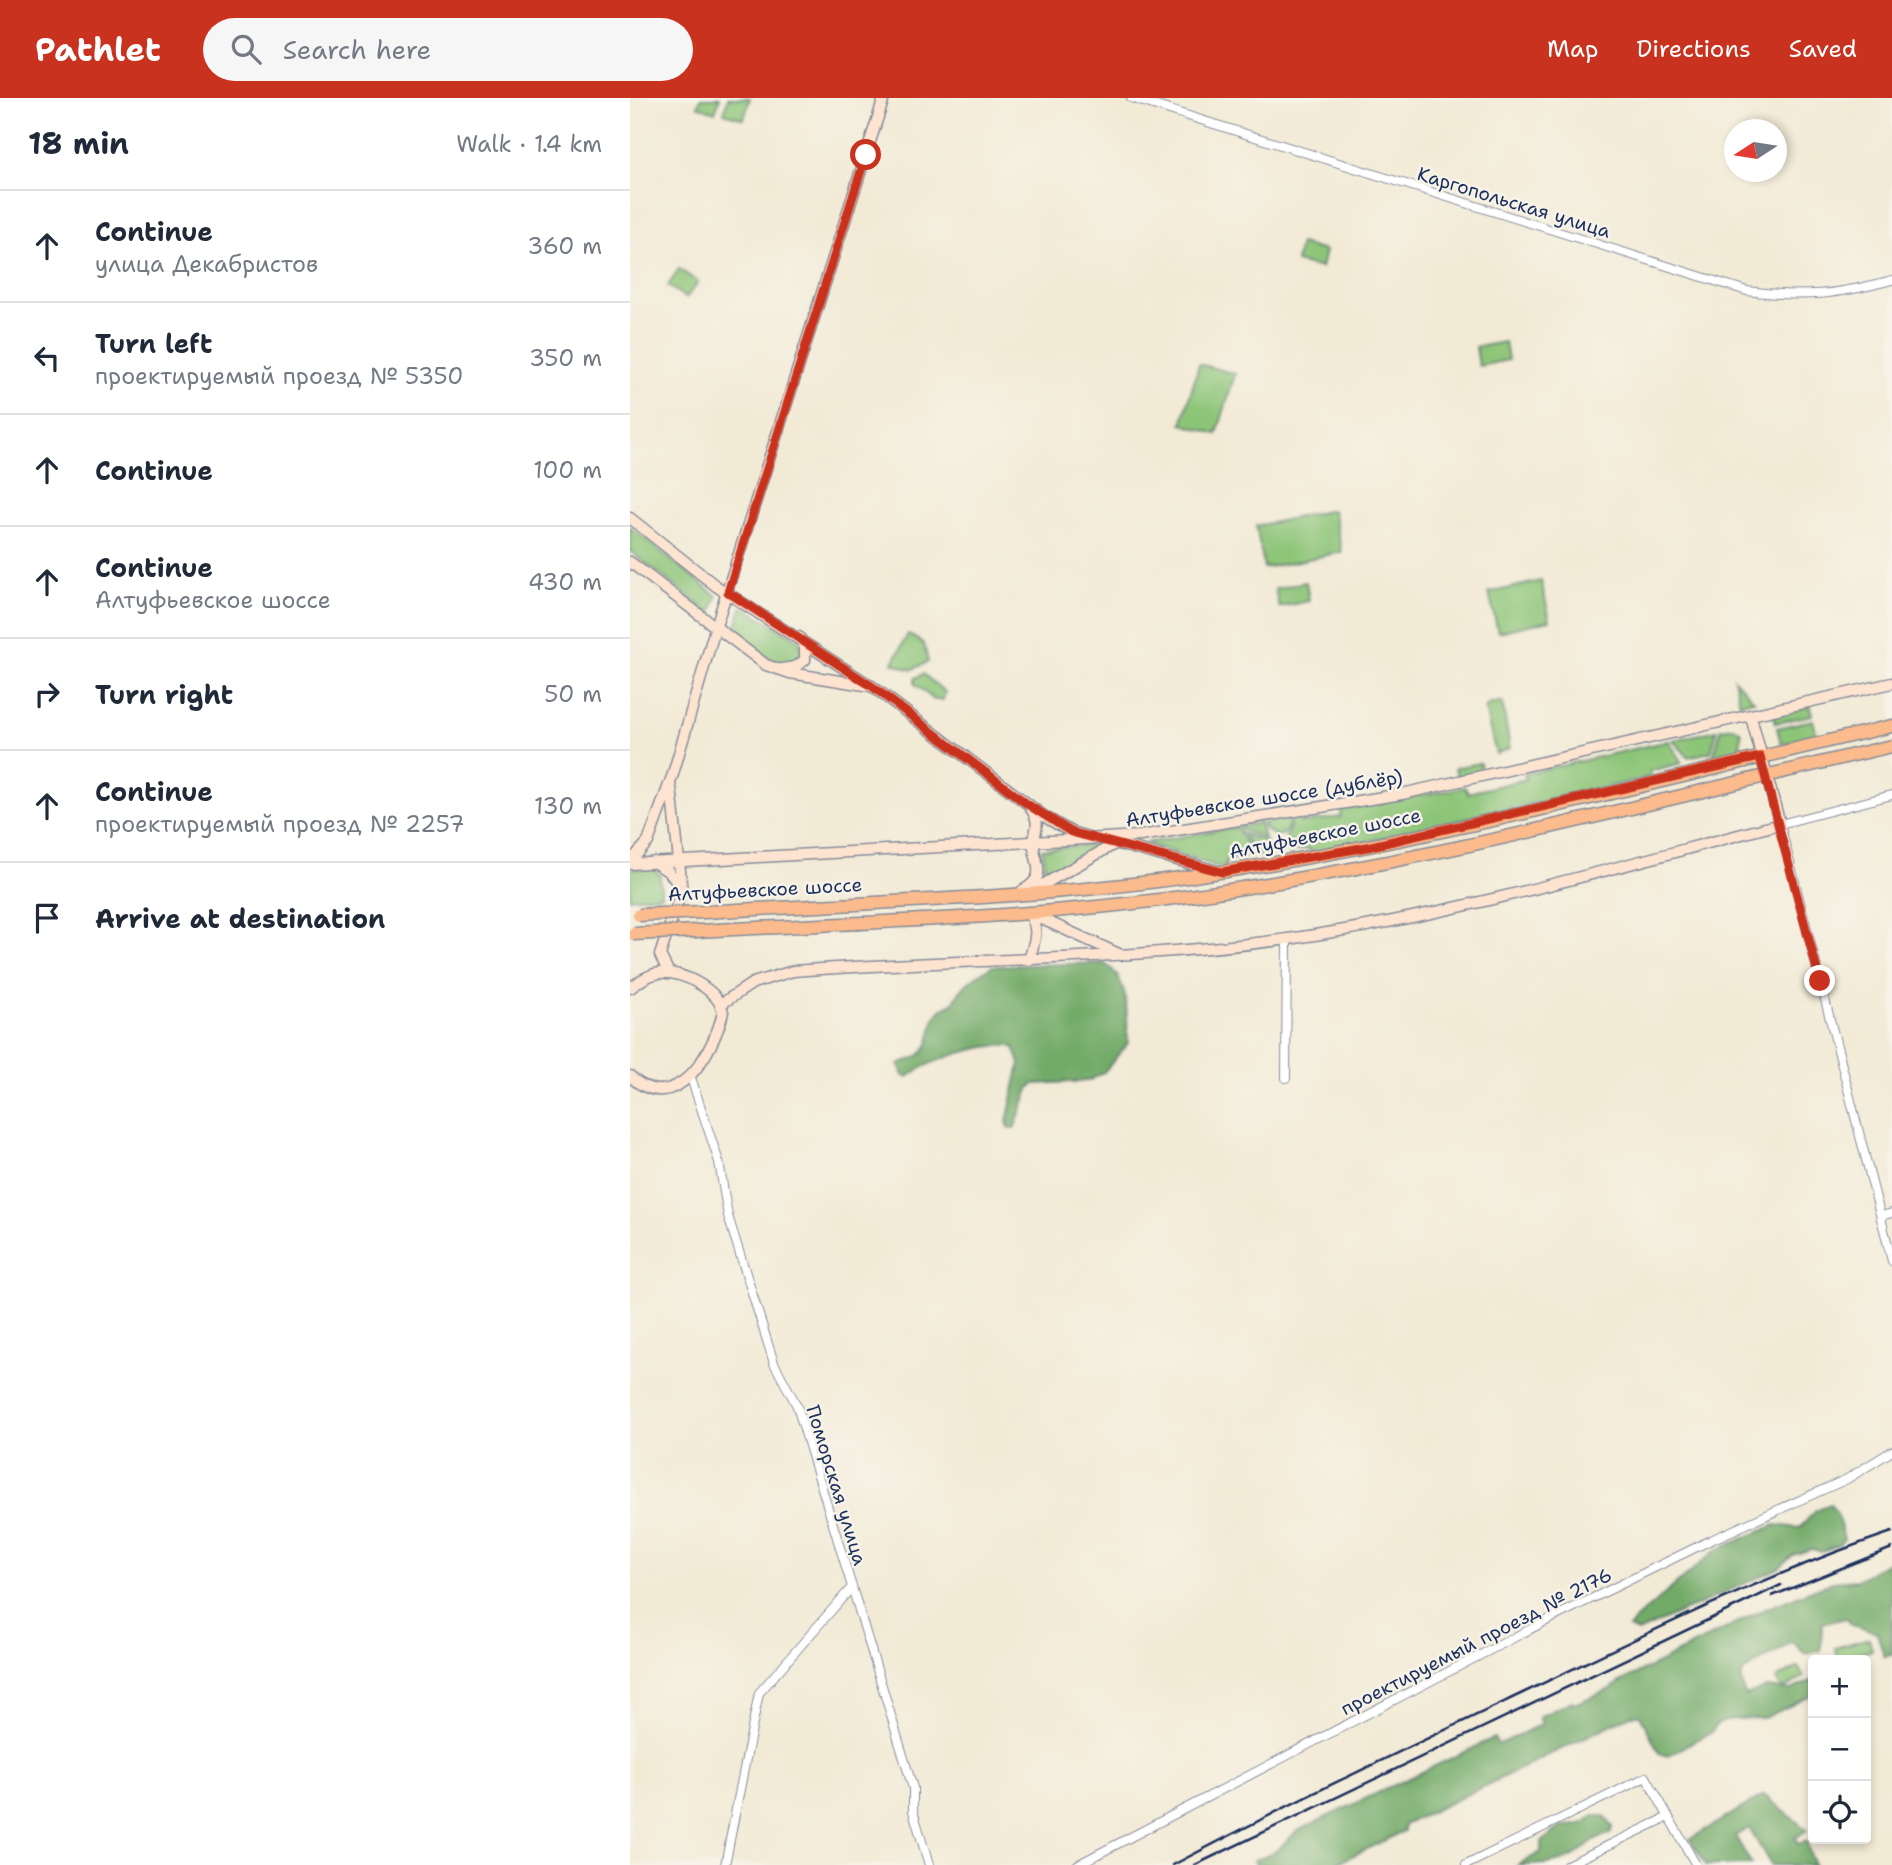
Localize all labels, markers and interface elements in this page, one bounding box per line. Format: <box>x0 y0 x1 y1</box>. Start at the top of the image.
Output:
search box <box>203 18 693 81</box>
text: Pathlet <box>35 27 161 72</box>
icon: search <box>227 30 265 68</box>
text: Search here <box>283 32 431 67</box>
text: Map <box>1547 33 1598 65</box>
text: Directions <box>1636 33 1751 65</box>
text: Saved <box>1789 33 1857 65</box>
north arrow <box>1724 119 1787 182</box>
text: 18 min <box>28 123 129 164</box>
text: Walk · 1.4 km <box>456 129 602 159</box>
route start <box>850 139 881 170</box>
street label: Каргопольская улица <box>1414 161 1614 244</box>
text: Continue <box>95 214 213 249</box>
icon: ahead <box>28 227 66 265</box>
text: 360 m <box>527 231 602 261</box>
text: улица Декабристов <box>95 249 318 279</box>
text: Turn left <box>95 326 212 361</box>
icon: left <box>28 339 66 377</box>
text: 350 m <box>529 343 602 373</box>
text: проектируемый проезд № 5350 <box>95 361 463 391</box>
icon: ahead <box>28 451 66 489</box>
text: Continue <box>95 453 213 488</box>
text: 100 m <box>533 455 602 485</box>
text: Continue <box>95 550 213 585</box>
icon: ahead <box>28 563 66 601</box>
text: 430 m <box>528 567 602 597</box>
text: Алтуфьевское шоссе <box>95 585 331 615</box>
icon: right <box>28 675 66 713</box>
text: Turn right <box>95 677 233 712</box>
text: 50 m <box>544 679 602 709</box>
street label: Алтуфьевское шоссе (дублёр) <box>1124 764 1404 833</box>
text: Continue <box>95 774 213 809</box>
icon: ahead <box>28 787 66 825</box>
text: 130 m <box>534 791 602 821</box>
street label: Алтуфьевское шоссе <box>1227 803 1423 864</box>
text: проектируемый проезд № 2257 <box>95 809 465 839</box>
street label: Алтуфьевское шоссе <box>667 872 863 907</box>
icon: arrive <box>28 899 66 937</box>
text: Arrive at destination <box>95 901 385 936</box>
route end <box>1804 965 1835 996</box>
street label: Поморская улица <box>800 1402 873 1568</box>
street label: проектируемый проезд № 2176 <box>1336 1562 1616 1721</box>
map controls <box>1808 1655 1871 1844</box>
button: + <box>1808 1655 1871 1718</box>
button: − <box>1808 1718 1871 1781</box>
button: locate <box>1808 1781 1871 1844</box>

